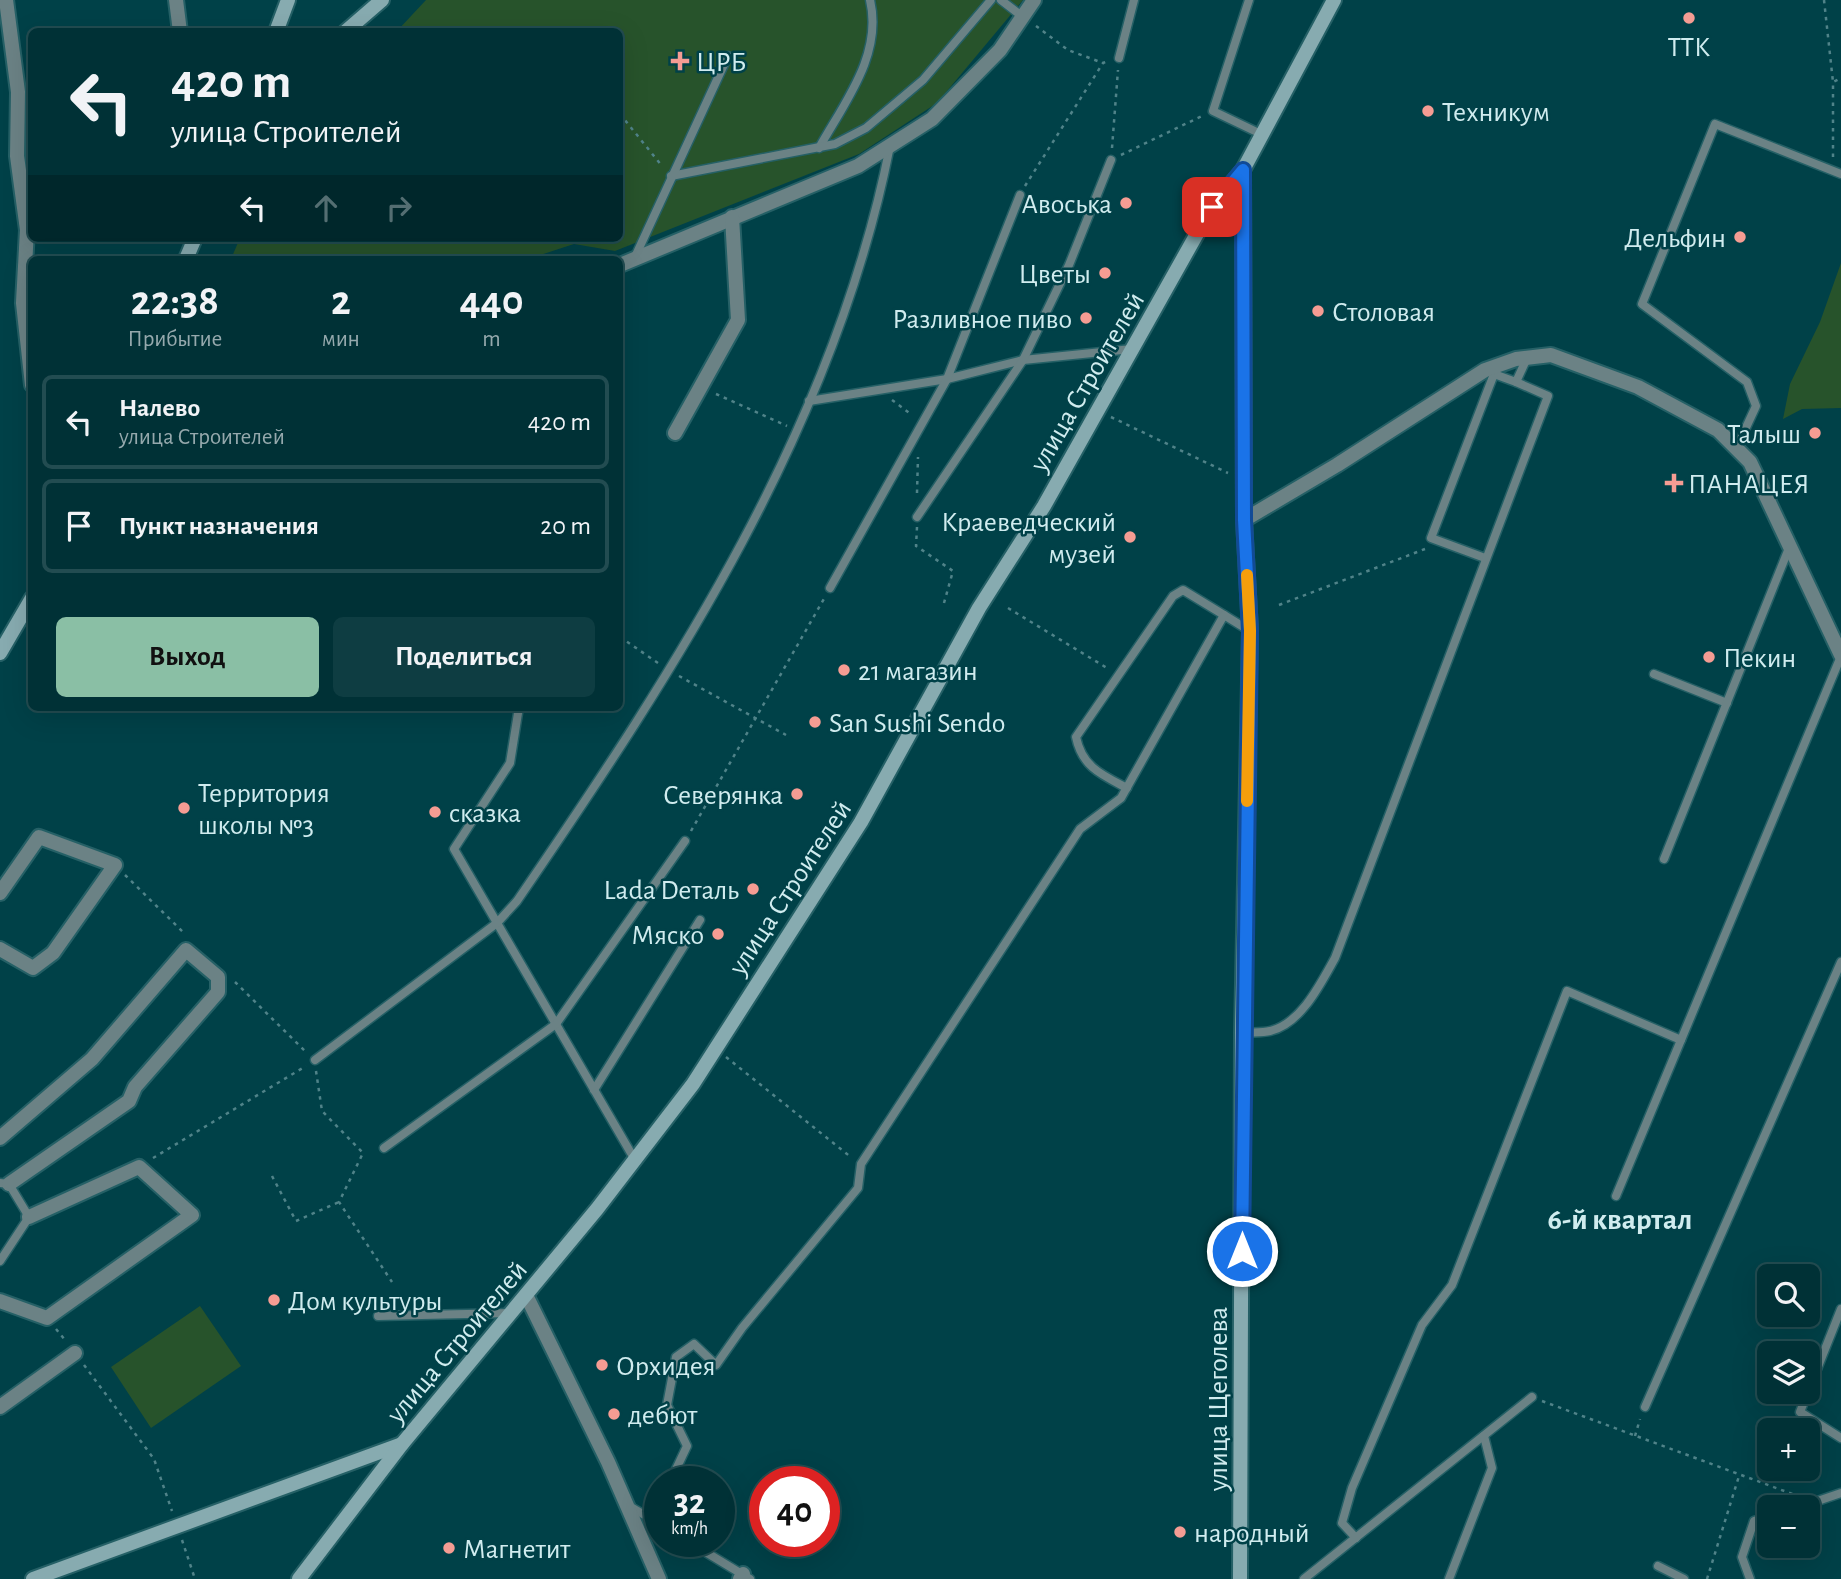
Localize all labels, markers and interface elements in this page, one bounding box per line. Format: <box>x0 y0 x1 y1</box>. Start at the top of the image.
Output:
marker: ТТК <box>1681 10 1697 26</box>
place label: ТТК <box>1668 34 1710 62</box>
place label: ЦРБ <box>696 49 747 77</box>
marker: ЦРБ <box>670 51 690 71</box>
icon: left <box>56 56 147 147</box>
text: 420 m <box>171 58 291 107</box>
place label: Техникум <box>1442 99 1550 127</box>
marker: Техникум <box>1420 103 1436 119</box>
text: улица Строителей <box>171 116 402 148</box>
pin <box>1182 177 1242 237</box>
icon: arrive <box>1193 188 1231 226</box>
icon: left <box>234 189 272 227</box>
icon: ahead <box>307 189 345 227</box>
icon: right <box>380 189 418 227</box>
place label: Авоська <box>1022 191 1112 219</box>
marker: Авоська <box>1118 195 1134 211</box>
place label: Дельфин <box>1624 225 1726 253</box>
marker: Дельфин <box>1732 229 1748 245</box>
place label: Цветы <box>1019 261 1091 289</box>
marker: Цветы <box>1097 265 1113 281</box>
text: 22:38 <box>131 280 219 322</box>
text: 2 <box>331 280 351 322</box>
text: 440 <box>459 280 524 322</box>
street label: улица Строителей <box>1025 288 1150 477</box>
place label: Столовая <box>1332 299 1435 327</box>
marker: Столовая <box>1310 303 1326 319</box>
place label: Разливное пиво <box>892 306 1072 334</box>
marker: Разливное пиво <box>1078 310 1094 326</box>
text: Прибытие <box>127 328 222 351</box>
text: мин <box>322 328 360 351</box>
text: m <box>482 328 501 351</box>
text: Налево <box>119 395 200 421</box>
icon: left <box>60 403 98 441</box>
text: 420 m <box>528 409 591 435</box>
place label: Талыш <box>1727 421 1801 449</box>
marker: Талыш <box>1807 425 1823 441</box>
text: улица Строителей <box>119 426 285 449</box>
place label: ПАНАЦЕЯ <box>1688 471 1810 499</box>
marker: ПАНАЦЕЯ <box>1666 475 1682 491</box>
icon: arrive <box>60 507 98 545</box>
place label: Краеведческий музей <box>941 509 1116 569</box>
text: Пункт назначения <box>119 513 319 539</box>
text: 20 m <box>540 513 591 539</box>
marker: Краеведческий музей <box>1122 529 1138 545</box>
button: Выход <box>56 617 319 697</box>
button: Поделиться <box>333 617 595 697</box>
place label: Пекин <box>1723 645 1796 673</box>
marker: Пекин <box>1701 649 1717 665</box>
place label: 21 магазин <box>858 658 978 686</box>
marker: 21 магазин <box>836 662 852 678</box>
place label: San Sushi Sendo <box>829 710 1005 738</box>
marker: San Sushi Sendo <box>807 714 823 730</box>
place label: Территория школы №3 <box>198 780 330 840</box>
place label: Северянка <box>663 782 783 810</box>
marker: Северянка <box>789 786 805 802</box>
street label: улица Строителей <box>723 796 857 981</box>
marker: Территория школы №3 <box>176 800 192 816</box>
place label: сказка <box>449 800 521 828</box>
marker: сказка <box>427 804 443 820</box>
place label: Lada Dеталь <box>604 877 739 905</box>
marker: Lada Dеталь <box>745 881 761 897</box>
place label: Мяско <box>631 922 704 950</box>
marker: Мяско <box>710 926 726 942</box>
district label: 6-й квартал <box>1548 1205 1692 1235</box>
position arrow <box>1205 1214 1279 1288</box>
street label: улица Строителей <box>381 1256 533 1429</box>
map controls <box>1757 1264 1820 1558</box>
button: search <box>1757 1264 1820 1327</box>
place label: Дом культуры <box>288 1288 443 1316</box>
marker: Дом культуры <box>266 1292 282 1308</box>
street label: улица Щеголева <box>1205 1307 1233 1492</box>
button: layers <box>1757 1341 1820 1404</box>
place label: Орхидея <box>616 1353 716 1381</box>
marker: Орхидея <box>594 1357 610 1373</box>
place label: дебют <box>628 1402 698 1430</box>
marker: дебют <box>606 1406 622 1422</box>
button: + <box>1757 1418 1820 1481</box>
speed limit sign: 40 <box>749 1466 840 1557</box>
text: 32 <box>674 1485 705 1520</box>
button: − <box>1757 1495 1820 1558</box>
text: km/h <box>671 1520 708 1538</box>
place label: народный <box>1194 1520 1310 1548</box>
marker: народный <box>1172 1524 1188 1540</box>
place label: Магнетит <box>463 1536 571 1564</box>
marker: Магнетит <box>441 1540 457 1556</box>

